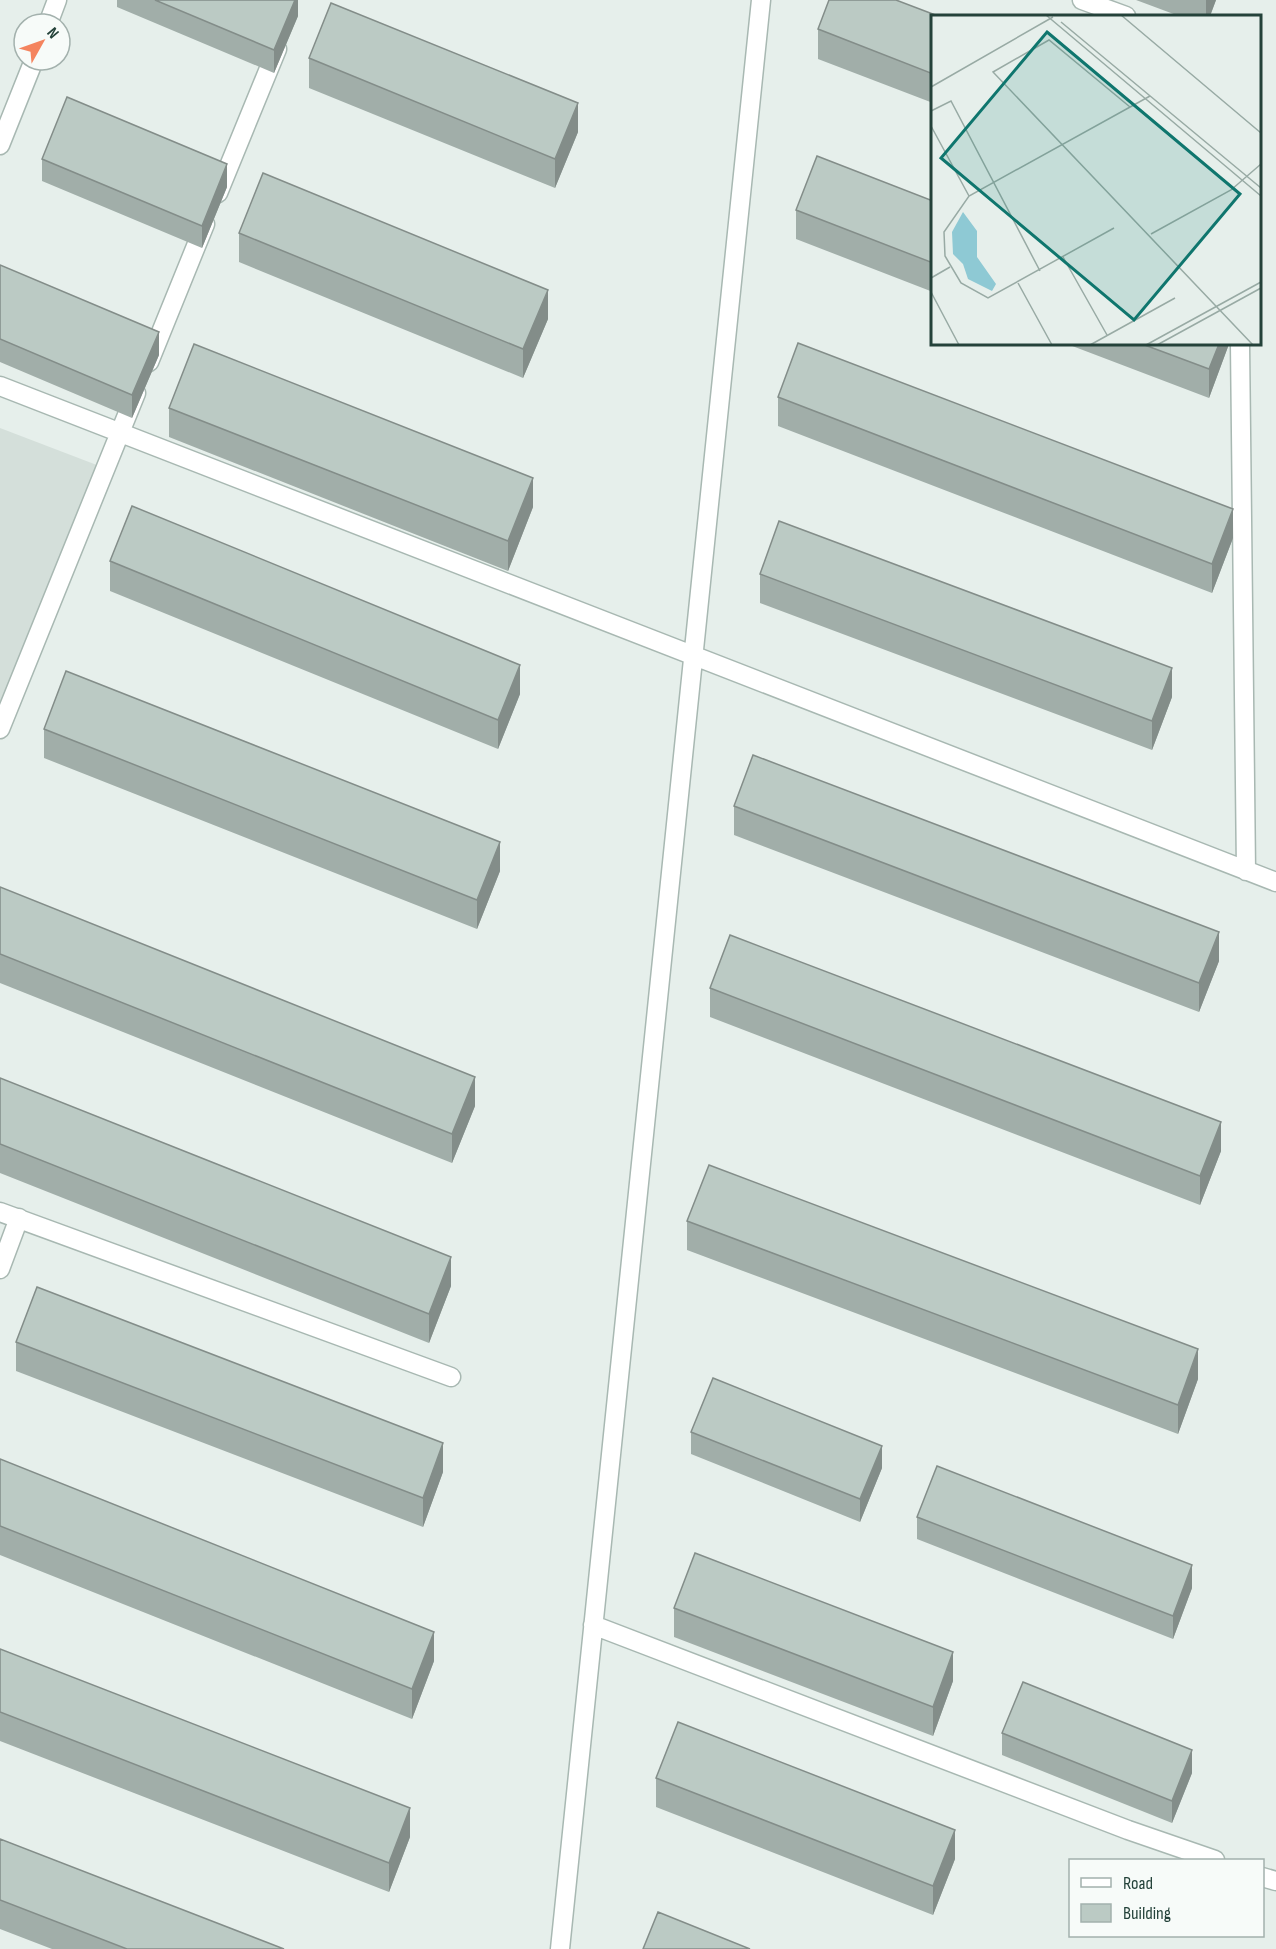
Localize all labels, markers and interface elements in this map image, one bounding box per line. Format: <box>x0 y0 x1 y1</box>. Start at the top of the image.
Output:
north arrow <box>12 12 72 72</box>
inset map <box>931 15 1261 345</box>
text: N <box>42 24 62 43</box>
legend <box>1069 1859 1264 1937</box>
text: Road <box>1123 1873 1153 1894</box>
text: Building <box>1123 1903 1171 1924</box>

